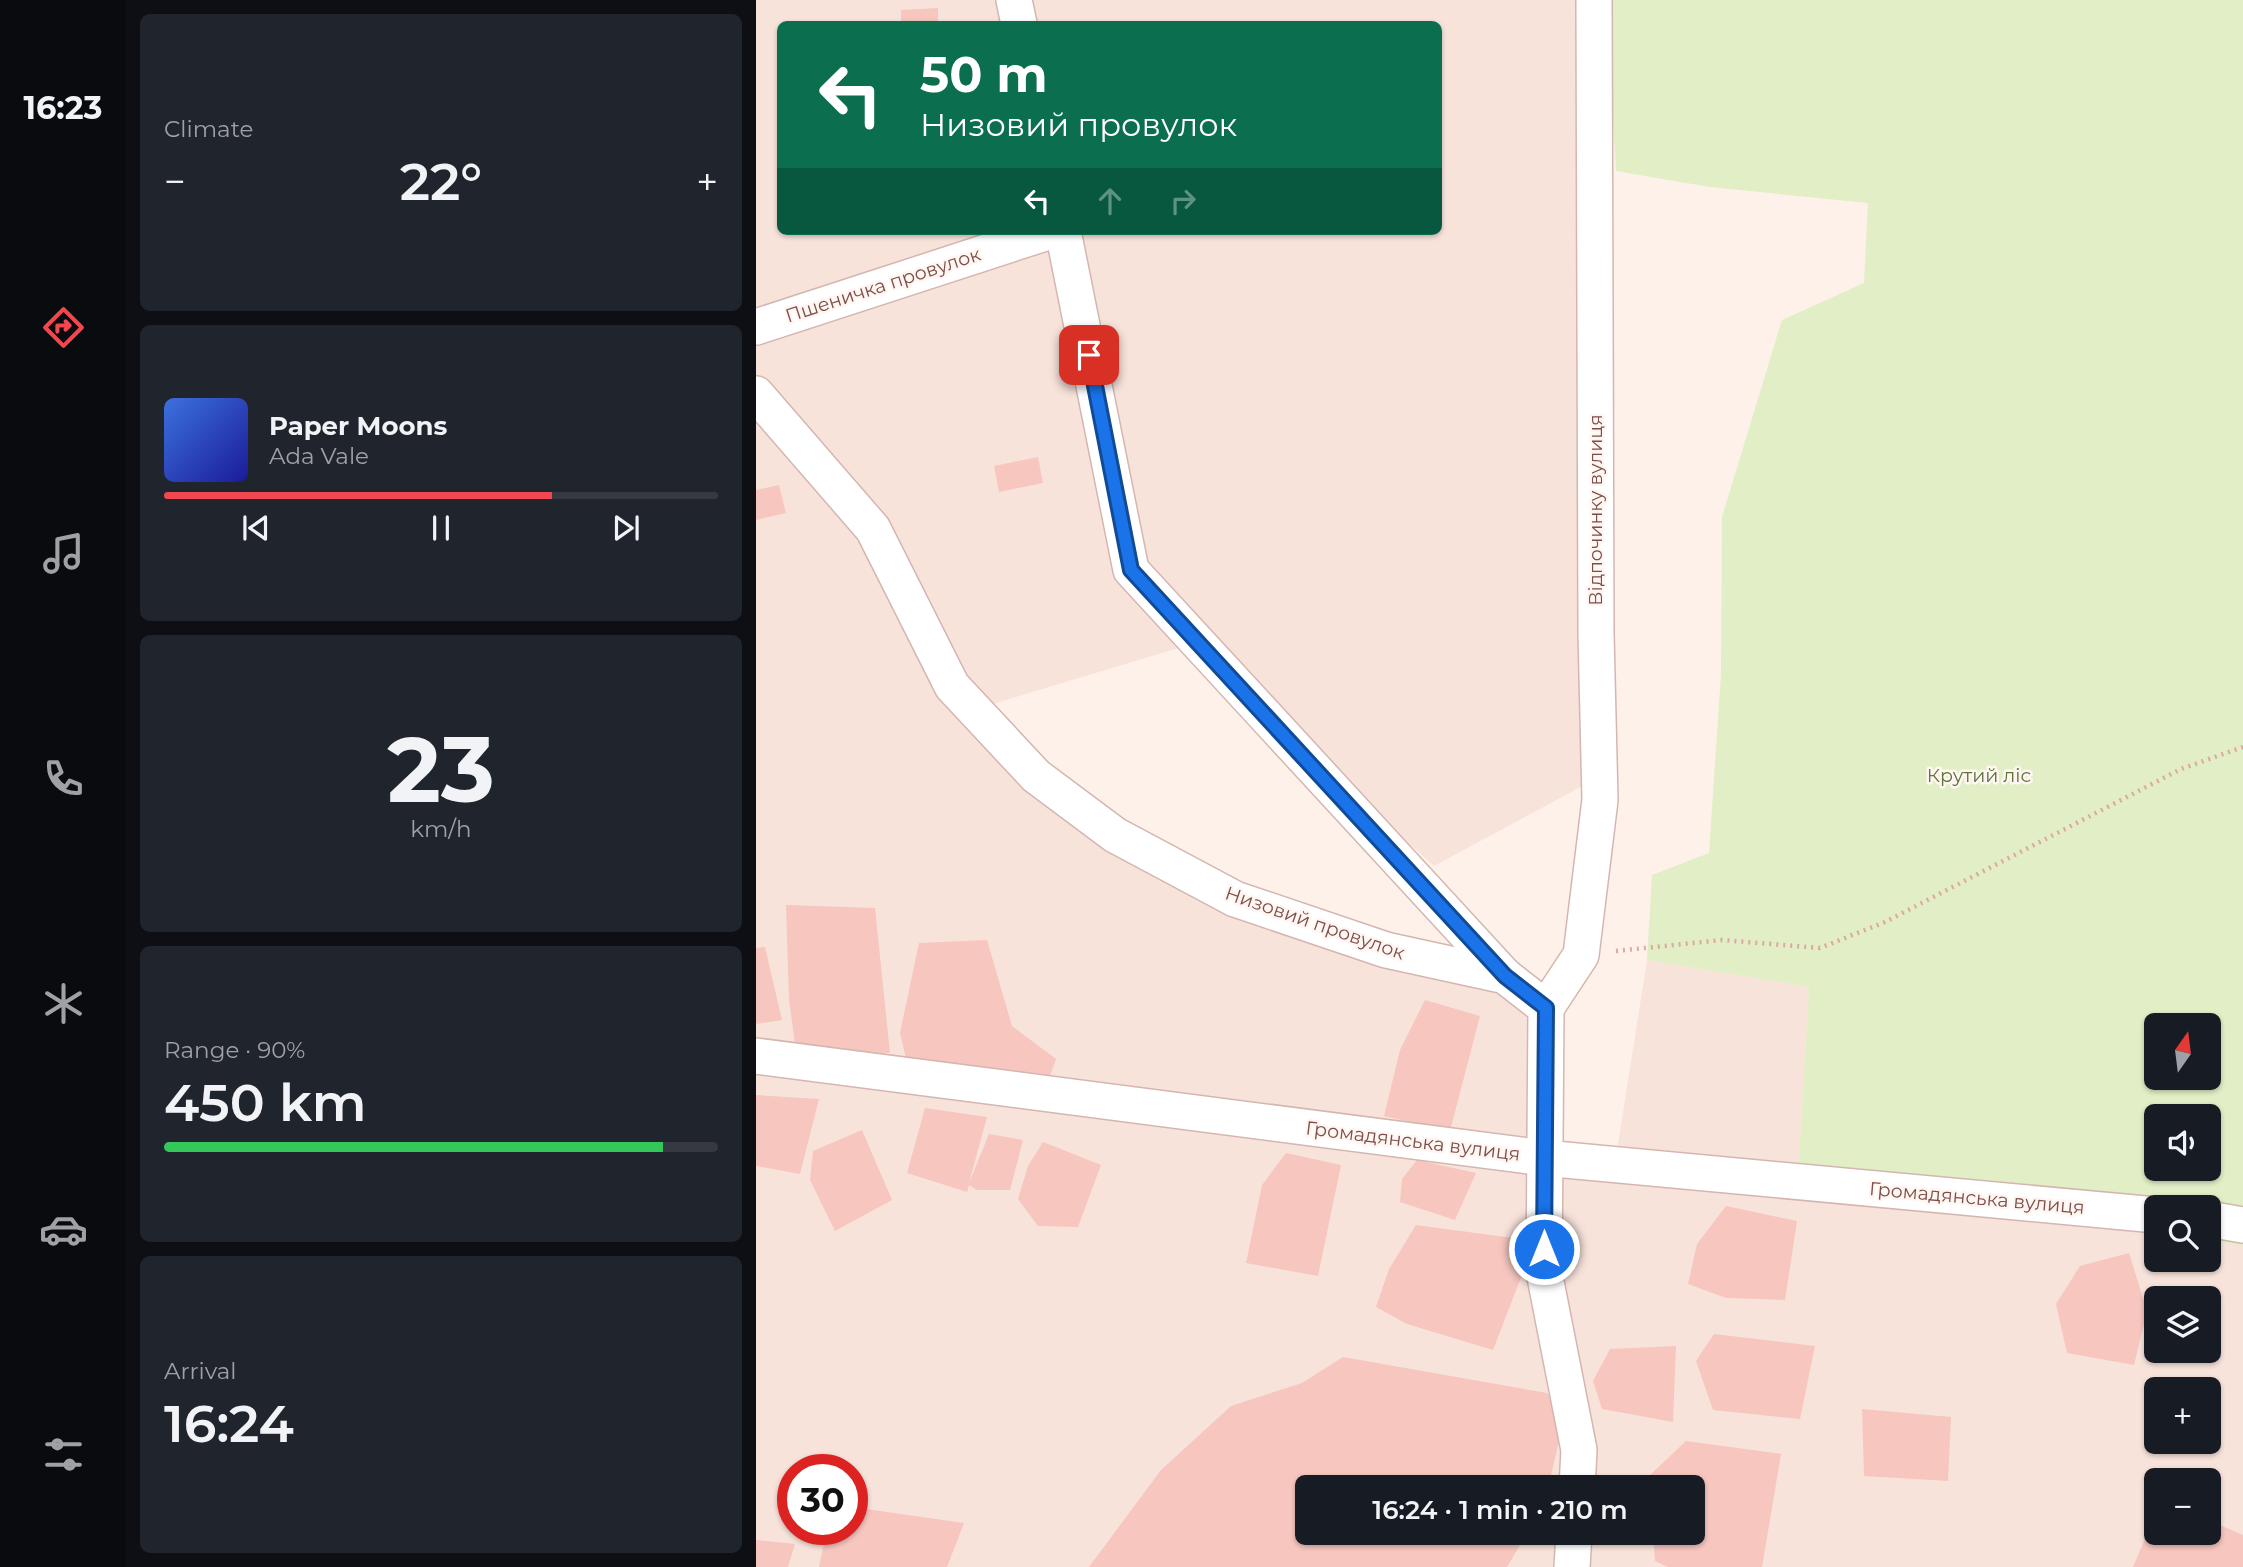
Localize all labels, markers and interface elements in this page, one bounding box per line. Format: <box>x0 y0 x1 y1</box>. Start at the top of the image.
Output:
text: 50 m <box>920 45 1048 104</box>
icon: left <box>805 49 896 140</box>
text: 16:23 <box>23 88 103 127</box>
text: Низовий провулок <box>920 105 1237 144</box>
text: Climate <box>164 115 253 143</box>
text: 22° <box>400 150 482 213</box>
text: − <box>164 158 186 205</box>
text: + <box>696 158 718 205</box>
icon: left <box>1018 182 1056 220</box>
icon: ahead <box>1091 182 1129 220</box>
icon: right <box>1164 182 1202 220</box>
street label: Пшеничка провулок <box>782 243 984 327</box>
icon: directions <box>39 303 88 352</box>
pin <box>1059 325 1119 385</box>
icon: arrive <box>1070 336 1108 374</box>
text: Paper Moons <box>269 410 447 442</box>
street label: Відпочинку вулиця <box>1584 414 1607 606</box>
text: Ada Vale <box>269 442 369 470</box>
icon: previous <box>237 509 275 547</box>
icon: pause <box>422 509 460 547</box>
icon: next <box>607 509 645 547</box>
icon: music <box>39 529 88 578</box>
text: 23 <box>387 714 495 825</box>
icon: phone <box>39 754 88 803</box>
park label: Крутий ліс <box>1927 764 2032 787</box>
text: km/h <box>410 815 472 843</box>
street label: Низовий провулок <box>1222 881 1408 965</box>
icon: climate <box>39 979 88 1028</box>
north arrow <box>2144 1013 2221 1090</box>
map controls <box>2144 1013 2221 1545</box>
text: Range · 90% <box>164 1036 305 1064</box>
text: 450 km <box>164 1071 367 1134</box>
button: sound <box>2144 1104 2221 1181</box>
street label: Громадянська вулиця <box>1304 1116 1522 1166</box>
street label: Громадянська вулиця <box>1868 1177 2086 1219</box>
button: search <box>2144 1195 2221 1272</box>
icon: car <box>39 1205 88 1254</box>
position arrow <box>1507 1212 1581 1286</box>
button: layers <box>2144 1286 2221 1363</box>
text: Arrival <box>164 1357 237 1385</box>
button: + <box>2144 1377 2221 1454</box>
text: 16:24 <box>164 1392 294 1455</box>
icon: filters <box>39 1430 88 1479</box>
speed limit sign: 30 <box>777 1454 868 1545</box>
button: − <box>2144 1468 2221 1545</box>
text: 16:24 · 1 min · 210 m <box>1372 1494 1628 1526</box>

